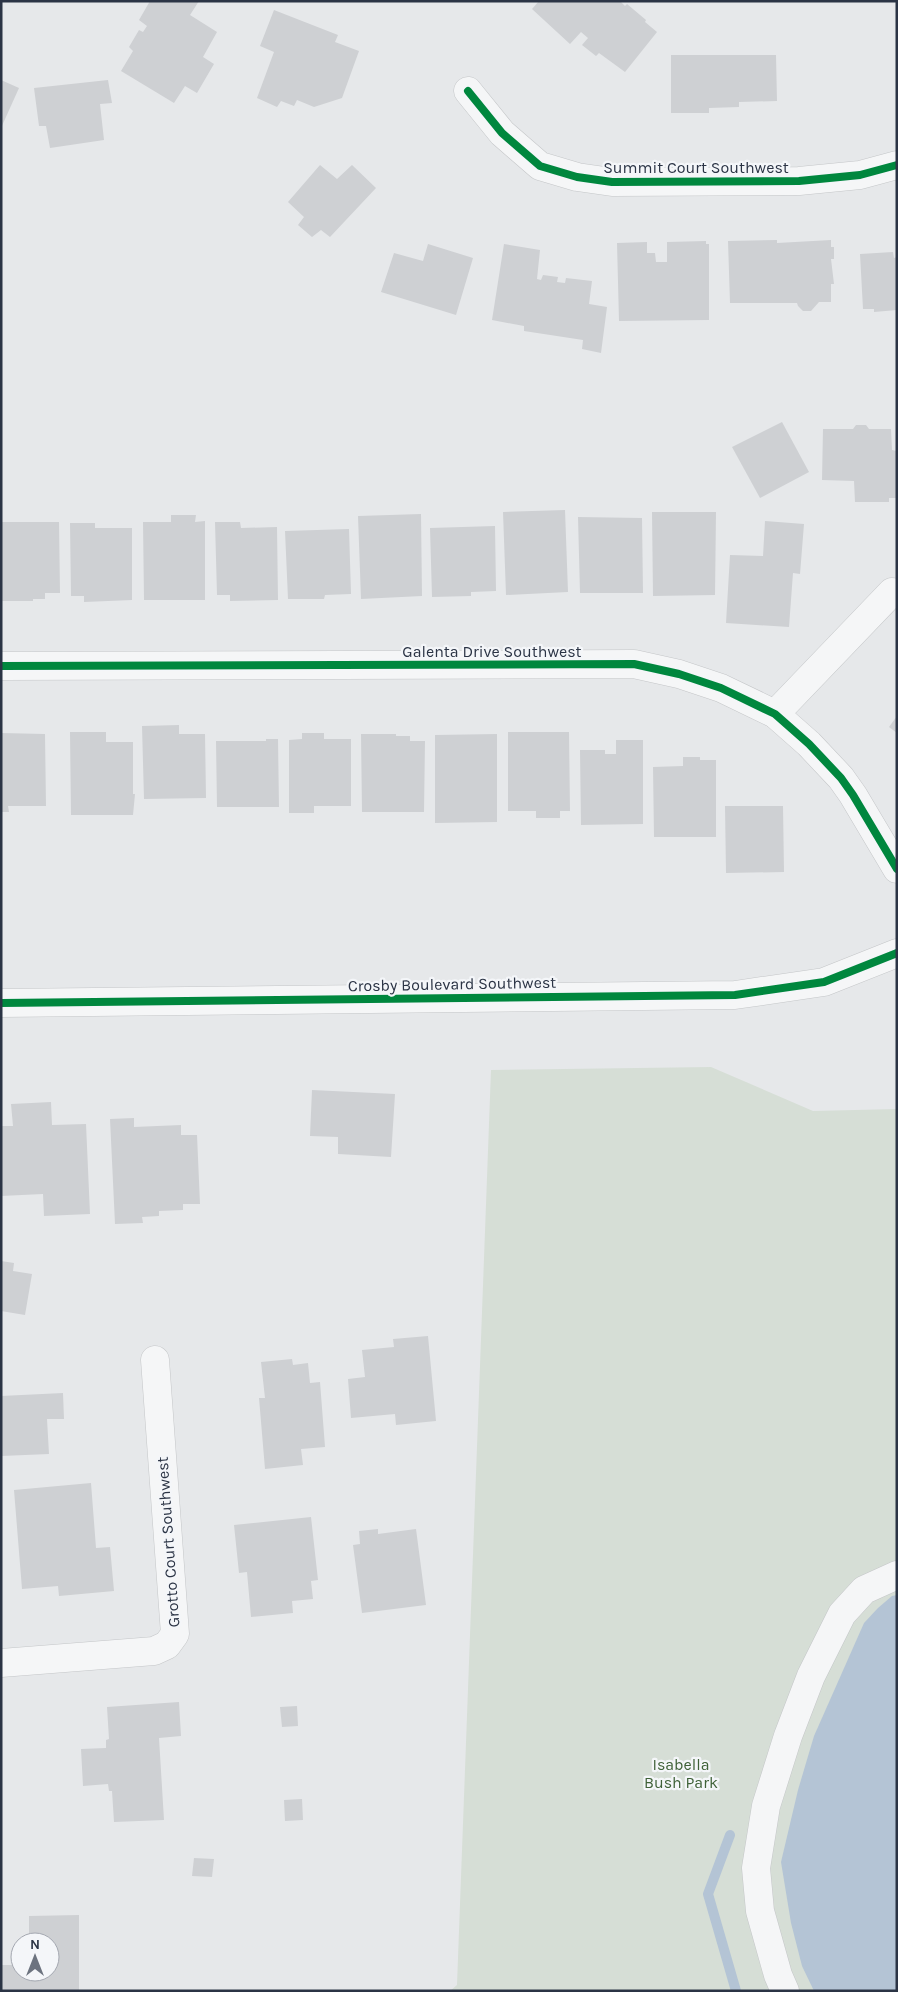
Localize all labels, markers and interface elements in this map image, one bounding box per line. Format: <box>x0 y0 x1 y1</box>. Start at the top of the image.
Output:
street label: Summit Court Southwest <box>603 158 789 177</box>
street label: Galenta Drive Southwest <box>402 642 582 661</box>
street label: Crosby Boulevard Southwest <box>348 973 556 995</box>
street label: Grotto Court Southwest <box>153 1456 183 1628</box>
park label: Isabella Bush Park <box>644 1755 718 1792</box>
north arrow <box>10 1932 60 1982</box>
text: N <box>30 1936 40 1953</box>

